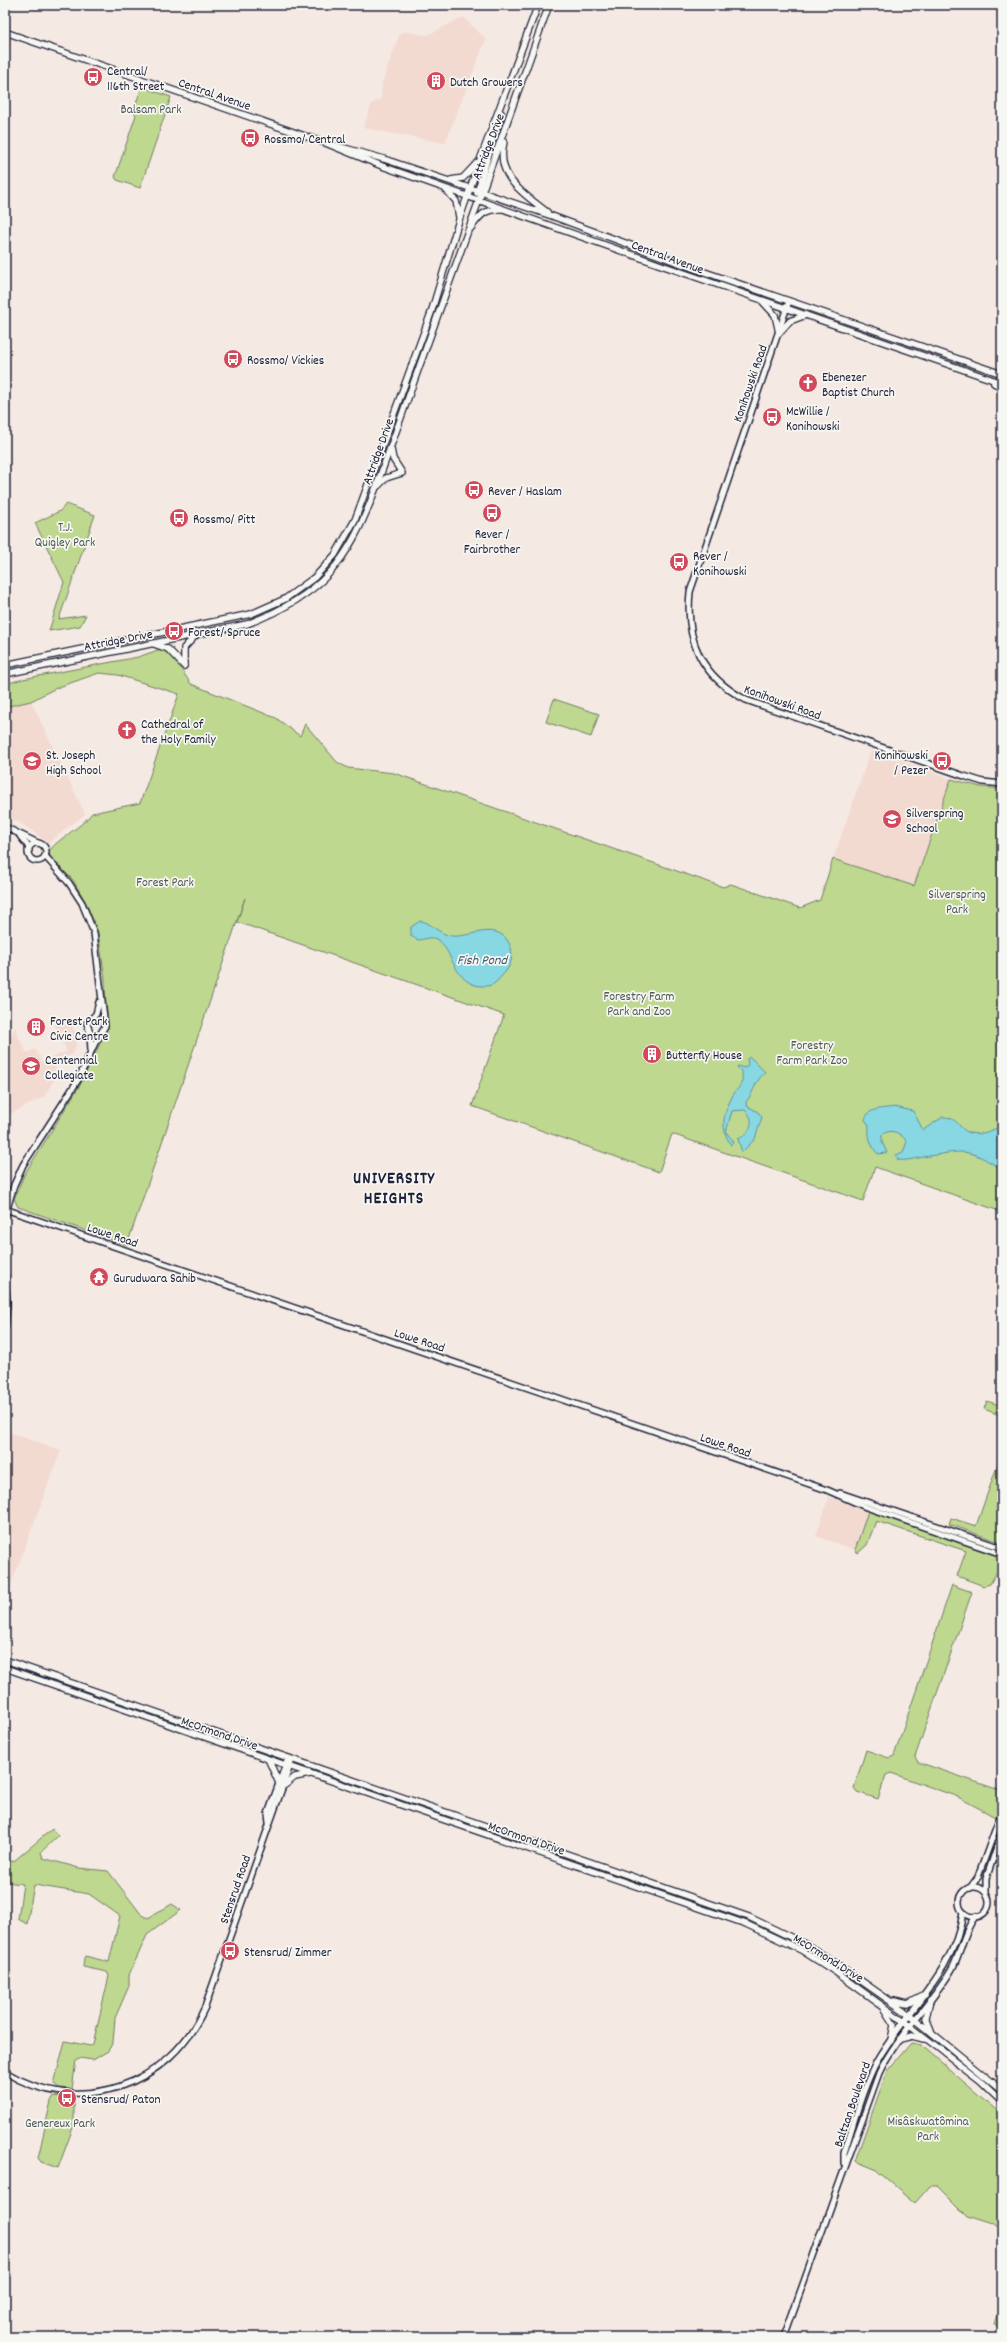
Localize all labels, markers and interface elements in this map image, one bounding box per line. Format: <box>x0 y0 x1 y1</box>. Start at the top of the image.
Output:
place label: Central/ 116th Street <box>107 63 165 97</box>
bus stop icon: Central/ 116th Street <box>82 66 104 88</box>
building icon: Dutch Growers <box>425 70 447 92</box>
street label: Central Avenue <box>175 74 253 117</box>
place label: Dutch Growers <box>450 74 523 93</box>
park label: Balsam Park <box>121 101 181 120</box>
street label: Attridge Drive <box>468 111 511 183</box>
bus stop icon: Rossmo/ Central <box>239 127 261 149</box>
place label: Rossmo/ Central <box>264 131 345 150</box>
street label: Central Avenue <box>628 237 706 280</box>
street label: Konihowski Road <box>729 343 773 425</box>
bus stop icon: Rossmo/ Vickies <box>222 348 244 370</box>
place label: Rossmo/ Vickies <box>247 352 324 371</box>
place label: Ebenezer Baptist Church <box>822 369 895 403</box>
church icon: Ebenezer Baptist Church <box>797 372 819 394</box>
place label: McWillie / Konihowski <box>786 403 840 437</box>
bus stop icon: McWillie / Konihowski <box>761 406 783 428</box>
street label: Attridge Drive <box>359 416 400 488</box>
bus stop icon: Rever / Haslam <box>463 479 485 501</box>
place label: Rever / Haslam <box>488 483 562 502</box>
bus stop icon: Rever / Fairbrother <box>481 502 503 524</box>
bus stop icon: Rossmo/ Pitt <box>168 507 190 529</box>
place label: Rossmo/ Pitt <box>193 511 256 530</box>
park label: T.J. Quigley Park <box>35 519 95 553</box>
place label: Rever / Fairbrother <box>464 526 520 560</box>
place label: Rever / Konihowski <box>693 548 747 582</box>
bus stop icon: Rever / Konihowski <box>668 551 690 573</box>
bus stop icon: Forest/ Spruce <box>163 620 185 642</box>
place label: Forest/ Spruce <box>188 624 260 643</box>
street label: Attridge Drive <box>83 625 155 657</box>
street label: Konihowski Road <box>741 681 823 726</box>
place label: Cathedral of the Holy Family <box>141 716 217 750</box>
church icon: Cathedral of the Holy Family <box>116 719 138 741</box>
place label: St. Joseph High School <box>46 747 101 781</box>
place label: Konihowski / Pezer <box>875 747 929 781</box>
school or university icon: St. Joseph High School <box>21 750 43 772</box>
bus stop icon: Konihowski / Pezer <box>931 750 953 772</box>
place label: Silverspring School <box>906 805 964 839</box>
school or university icon: Silverspring School <box>881 808 903 830</box>
park label: Forest Park <box>136 874 194 893</box>
park label: Silverspring Park <box>928 886 986 920</box>
water label: Fish Pond <box>457 951 509 971</box>
park label: Forestry Farm Park and Zoo <box>603 988 675 1022</box>
place label: Forest Park Civic Centre <box>50 1013 109 1047</box>
building icon: Forest Park Civic Centre <box>25 1016 47 1038</box>
park label: Forestry Farm Park Zoo <box>776 1037 848 1071</box>
building icon: Butterfly House <box>641 1043 663 1065</box>
place label: Butterfly House <box>666 1047 742 1066</box>
place label: Centennial Collegiate <box>45 1052 97 1086</box>
school or university icon: Centennial Collegiate <box>20 1055 42 1077</box>
district label: UNIVERSITY HEIGHTS <box>353 1168 435 1212</box>
street label: Lowe Road <box>84 1219 140 1254</box>
temple icon: Gurudwara Sahib <box>88 1266 110 1288</box>
place label: Gurudwara Sahib <box>113 1270 196 1289</box>
street label: Lowe Road <box>391 1324 447 1359</box>
street label: Lowe Road <box>697 1429 753 1464</box>
street label: McOrmond Drive <box>178 1712 260 1756</box>
street label: McOrmond Drive <box>485 1817 567 1861</box>
street label: Stensrud Road <box>216 1853 257 1927</box>
street label: McOrmond Drive <box>789 1930 867 1989</box>
bus stop icon: Stensrud/ Zimmer <box>219 1940 241 1962</box>
place label: Stensrud/ Zimmer <box>244 1944 332 1963</box>
street label: Baltzan Boulevard <box>830 2060 877 2150</box>
bus stop icon: Stensrud/ Paton <box>56 2087 78 2109</box>
place label: Stensrud/ Paton <box>81 2091 161 2110</box>
park label: Misâskwatômina Park <box>887 2113 970 2147</box>
park label: Genereux Park <box>25 2115 95 2134</box>

